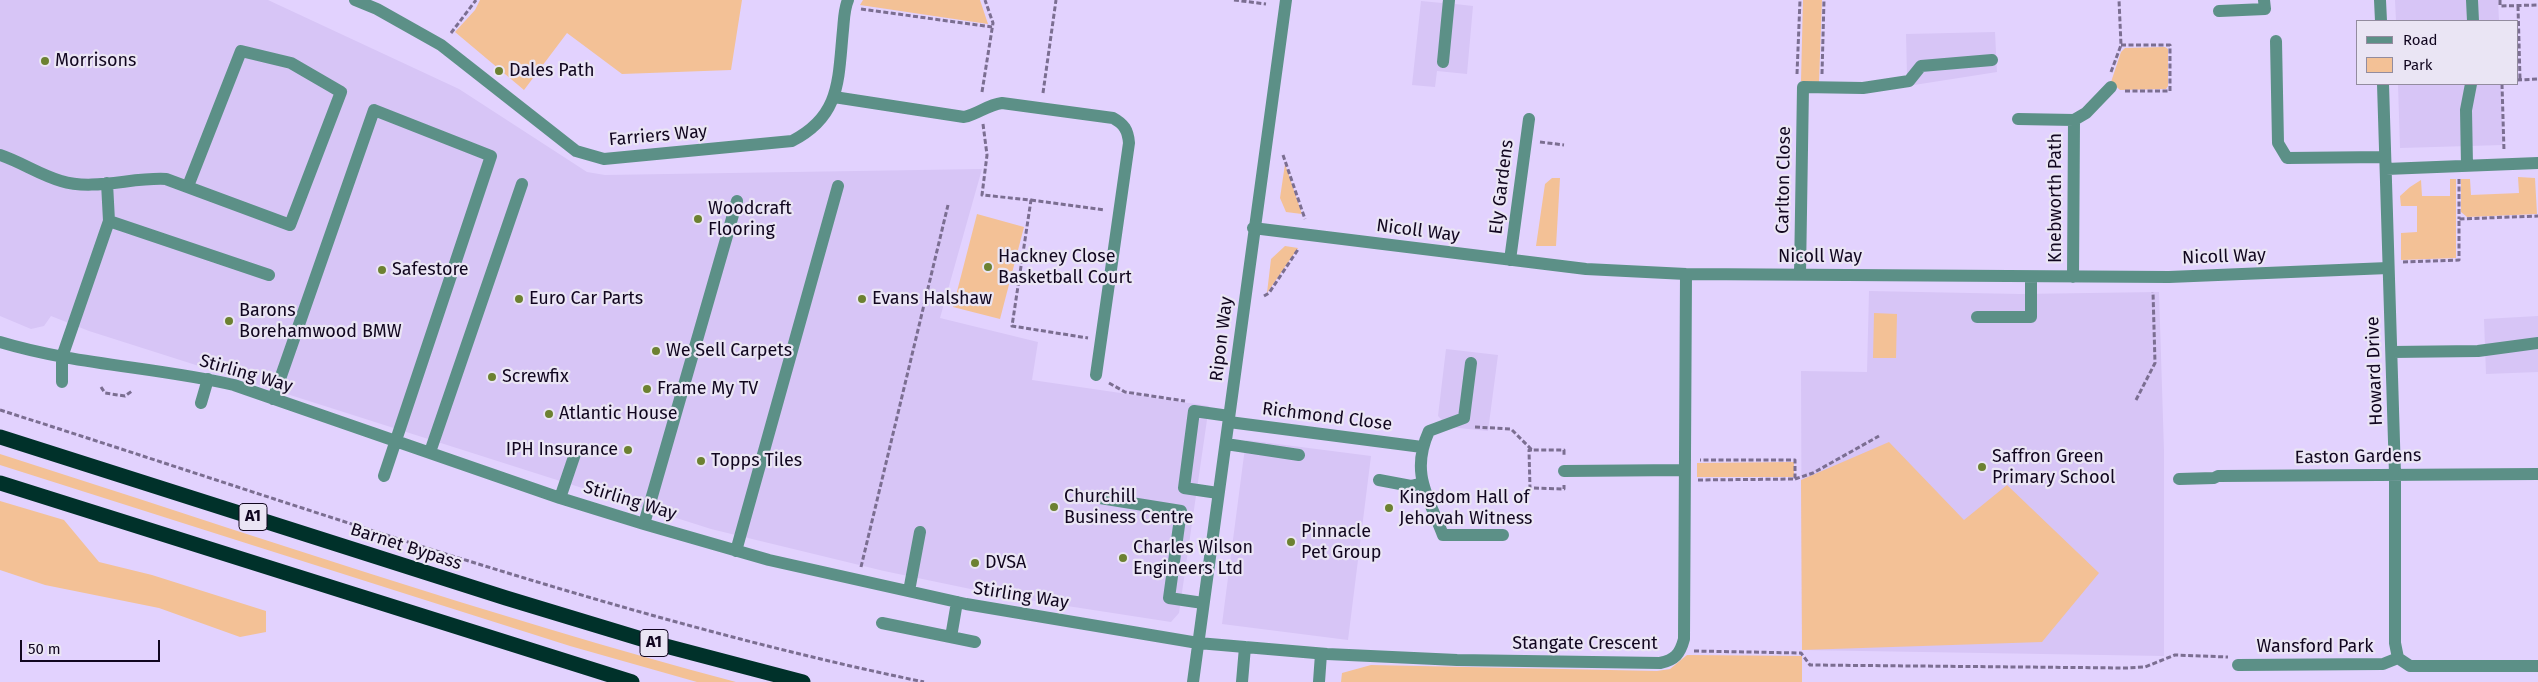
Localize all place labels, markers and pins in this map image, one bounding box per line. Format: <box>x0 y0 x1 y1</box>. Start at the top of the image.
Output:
place label: Morrisons <box>55 50 136 72</box>
marker: Morrisons <box>39 55 51 67</box>
place label: Dales Path <box>509 60 594 82</box>
marker: Dales Path <box>493 65 505 77</box>
place label: Woodcraft Flooring <box>708 198 792 240</box>
marker: Woodcraft Flooring <box>692 213 704 225</box>
place label: Hackney Close Basketball Court <box>998 246 1132 288</box>
place label: Safestore <box>392 259 469 281</box>
marker: Hackney Close Basketball Court <box>982 261 994 273</box>
marker: Safestore <box>376 264 388 276</box>
place label: Euro Car Parts <box>529 288 643 310</box>
place label: Evans Halshaw <box>872 288 992 310</box>
marker: Euro Car Parts <box>513 293 525 305</box>
marker: Evans Halshaw <box>856 293 868 305</box>
place label: Barons Borehamwood BMW <box>239 300 402 342</box>
marker: Barons Borehamwood BMW <box>223 315 235 327</box>
place label: We Sell Carpets <box>666 340 792 362</box>
marker: We Sell Carpets <box>650 345 662 357</box>
place label: Screwfix <box>502 366 569 388</box>
marker: Screwfix <box>486 371 498 383</box>
place label: Frame My TV <box>657 378 758 400</box>
marker: Frame My TV <box>641 383 653 395</box>
place label: Atlantic House <box>559 403 678 425</box>
marker: Atlantic House <box>543 408 555 420</box>
place label: IPH Insurance <box>506 439 618 461</box>
marker: IPH Insurance <box>622 444 634 456</box>
place label: Saffron Green Primary School <box>1992 446 2115 488</box>
place label: Topps Tiles <box>711 450 802 472</box>
marker: Topps Tiles <box>695 455 707 467</box>
marker: Saffron Green Primary School <box>1976 461 1988 473</box>
place label: Churchill Business Centre <box>1064 486 1193 528</box>
place label: Kingdom Hall of Jehovah Witness <box>1399 487 1532 530</box>
marker: Churchill Business Centre <box>1048 501 1060 513</box>
marker: Kingdom Hall of Jehovah Witness <box>1383 502 1395 514</box>
place label: Pinnacle Pet Group <box>1301 521 1381 564</box>
marker: Pinnacle Pet Group <box>1285 536 1297 548</box>
place label: Charles Wilson Engineers Ltd <box>1133 537 1253 580</box>
place label: DVSA <box>985 552 1026 574</box>
marker: Charles Wilson Engineers Ltd <box>1117 552 1129 564</box>
marker: DVSA <box>969 557 981 569</box>

